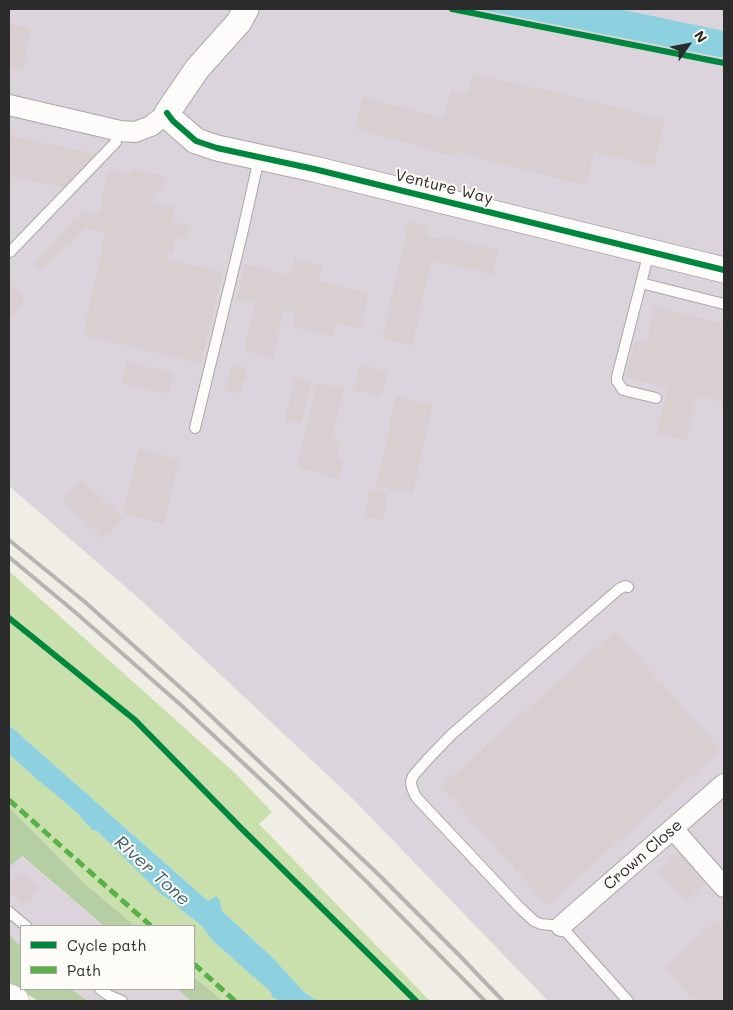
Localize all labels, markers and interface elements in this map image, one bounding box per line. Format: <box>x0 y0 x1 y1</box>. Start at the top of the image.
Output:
north arrow <box>663 20 713 70</box>
text: N <box>690 27 712 46</box>
street label: Venture Way <box>393 166 495 208</box>
street label: Crown Close <box>600 816 686 894</box>
water label: River Tone <box>110 831 194 911</box>
legend <box>20 925 195 990</box>
text: Cycle path <box>67 935 146 955</box>
text: Path <box>67 960 101 980</box>

